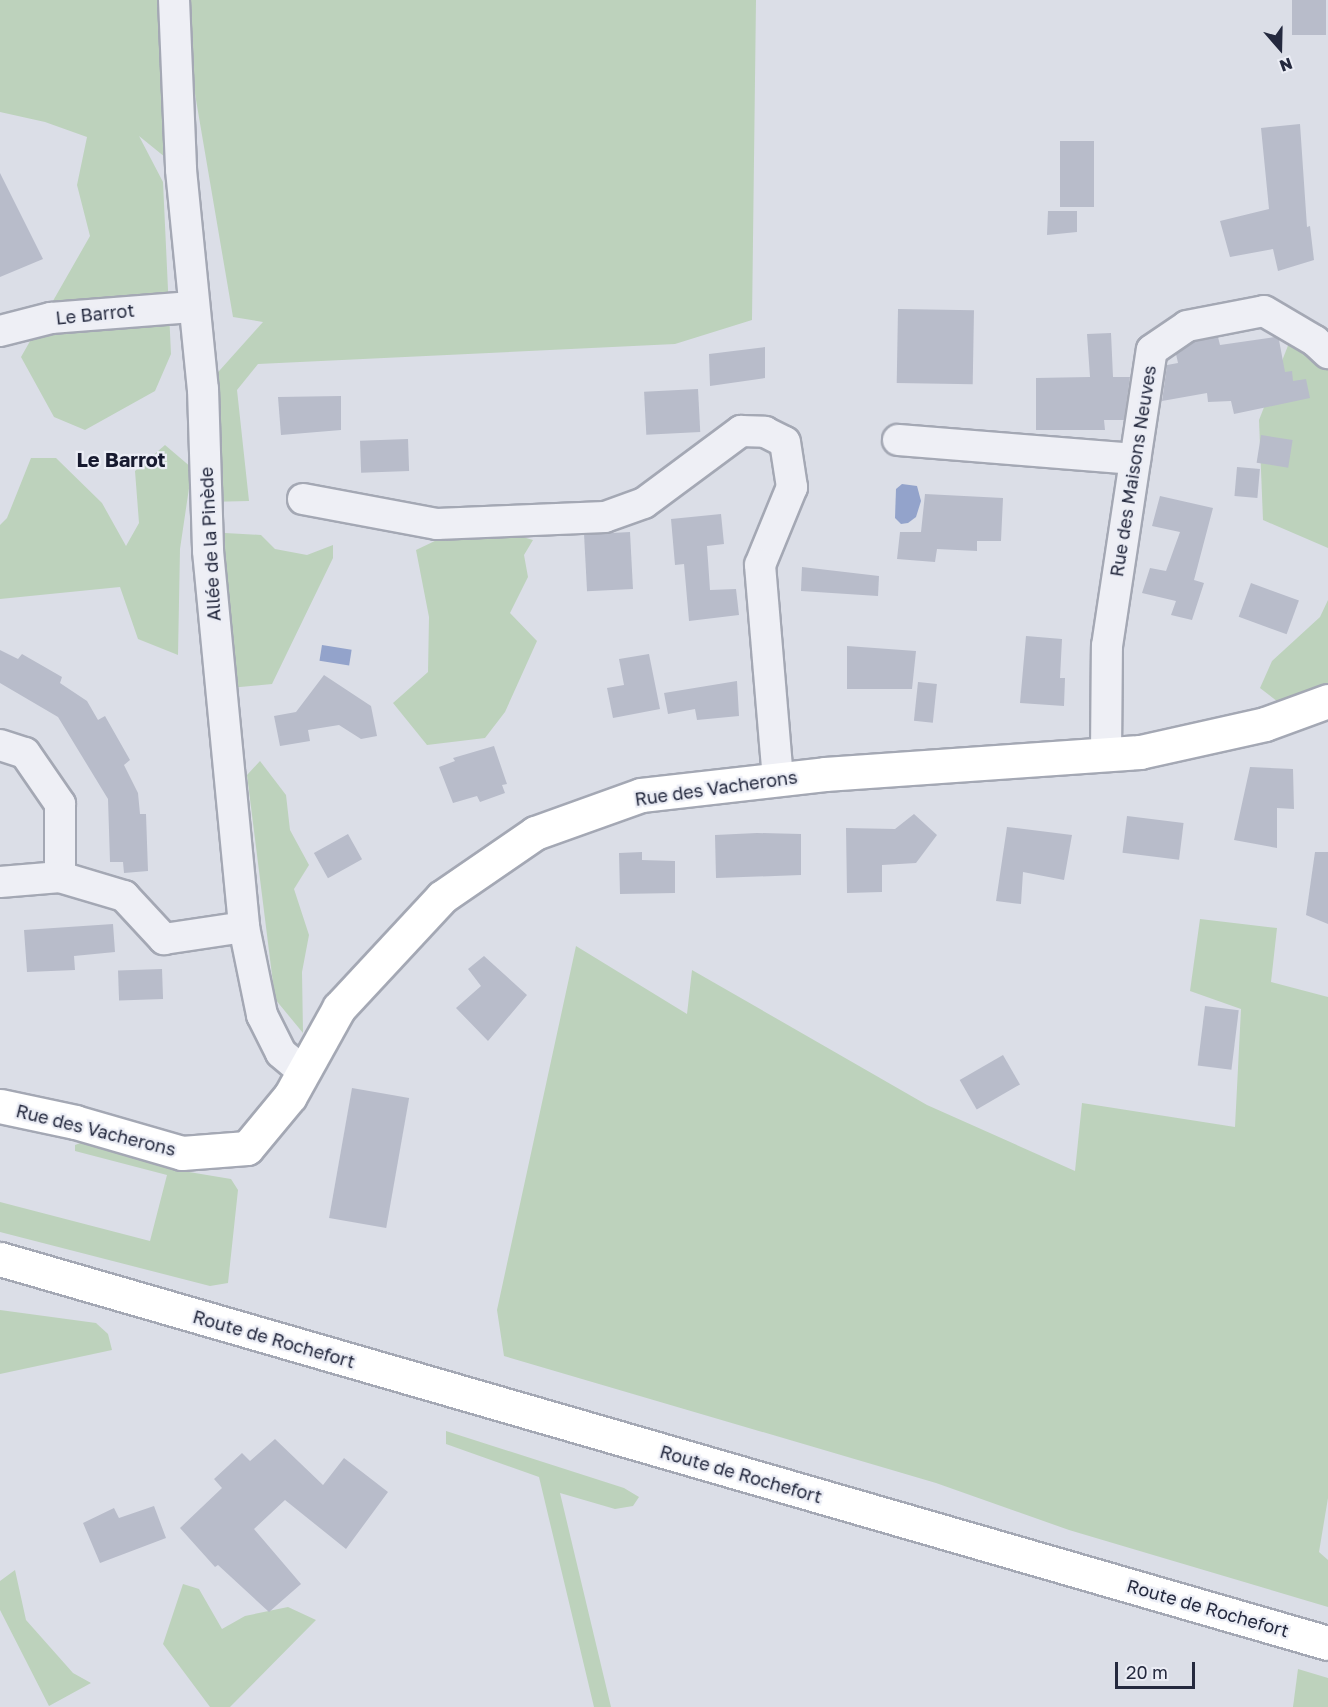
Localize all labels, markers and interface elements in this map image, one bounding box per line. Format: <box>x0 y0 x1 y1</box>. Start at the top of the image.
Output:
north arrow <box>1250 18 1310 78</box>
text: N <box>1277 53 1295 76</box>
street label: Le Barrot <box>55 299 135 329</box>
street label: Rue des Maisons Neuves <box>1106 364 1160 578</box>
district label: Le Barrot <box>76 447 166 471</box>
street label: Allée de la Pinède <box>195 466 225 622</box>
street label: Rue des Vacherons <box>633 766 799 810</box>
street label: Rue des Vacherons <box>14 1100 178 1160</box>
street label: Route de Rochefort <box>190 1306 358 1372</box>
street label: Route de Rochefort <box>657 1441 825 1507</box>
street label: Route de Rochefort <box>1124 1575 1292 1641</box>
scale bar <box>1118 1650 1198 1688</box>
text: 20 m <box>1126 1661 1168 1683</box>

